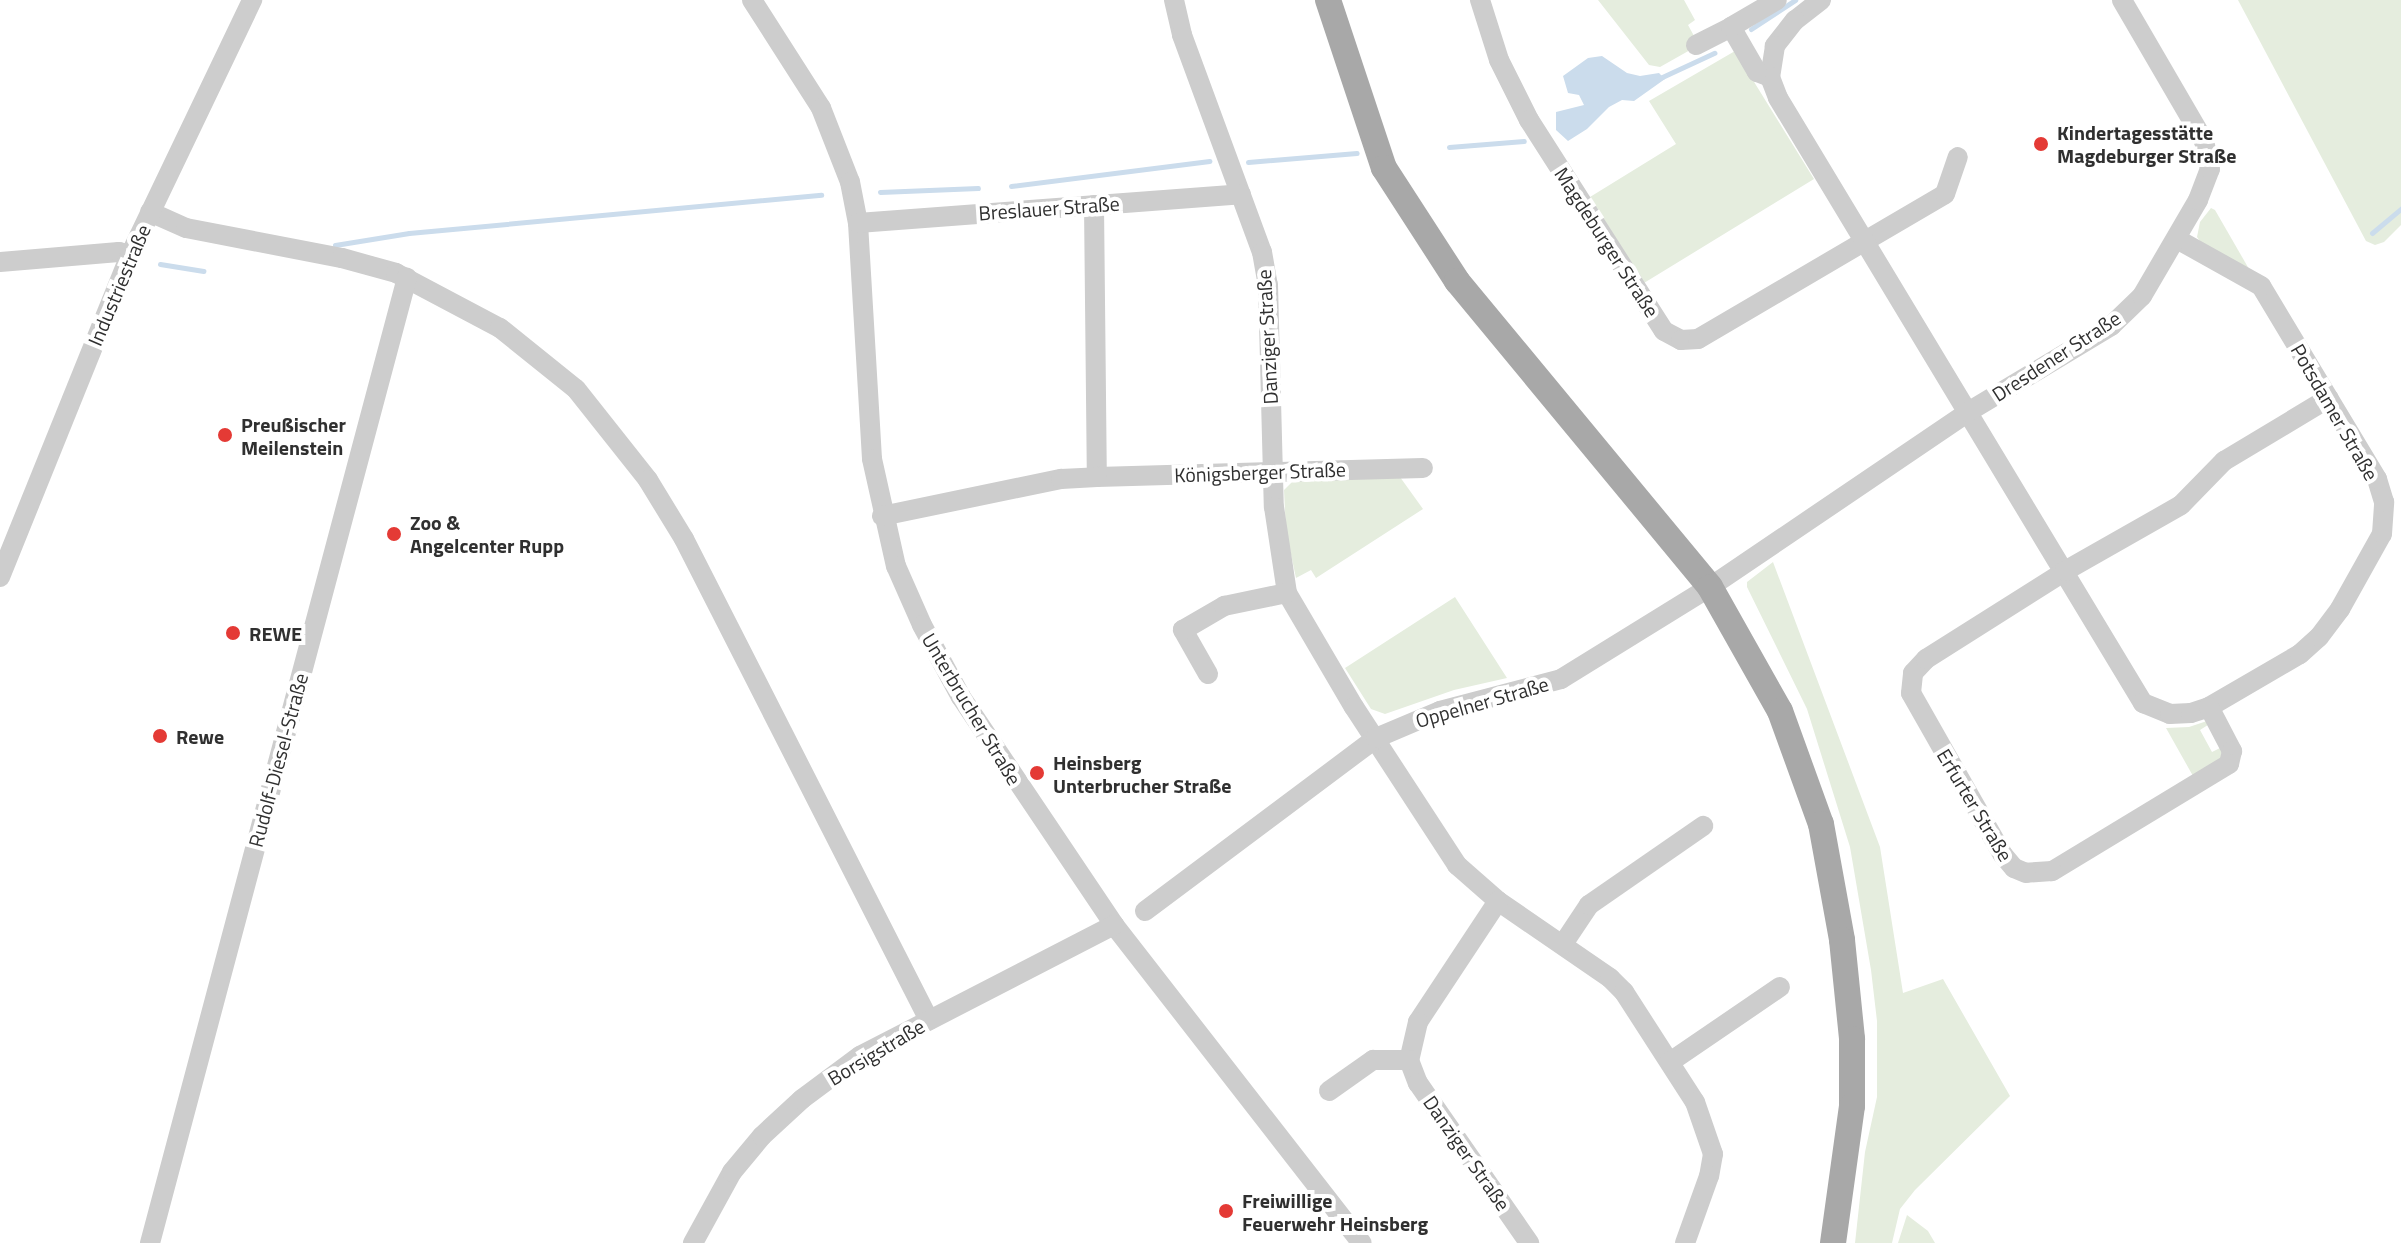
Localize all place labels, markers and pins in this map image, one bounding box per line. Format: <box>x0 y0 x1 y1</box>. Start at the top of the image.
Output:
place label: Kindertagesstätte Magdeburger Straße <box>2057 120 2236 167</box>
marker: Kindertagesstätte Magdeburger Straße <box>2032 135 2050 153</box>
place label: Preußischer Meilenstein <box>241 412 346 459</box>
marker: Preußischer Meilenstein <box>216 426 234 444</box>
place label: Zoo & Angelcenter Rupp <box>410 510 564 557</box>
marker: Zoo & Angelcenter Rupp <box>385 525 403 543</box>
place label: REWE <box>249 621 302 645</box>
marker: REWE <box>224 624 242 642</box>
place label: Rewe <box>176 724 224 748</box>
marker: Rewe <box>151 727 169 745</box>
place label: Heinsberg Unterbrucher Straße <box>1053 750 1231 797</box>
marker: Heinsberg Unterbrucher Straße <box>1028 764 1046 782</box>
place label: Freiwillige Feuerwehr Heinsberg <box>1242 1188 1428 1235</box>
marker: Freiwillige Feuerwehr Heinsberg <box>1217 1202 1235 1220</box>

